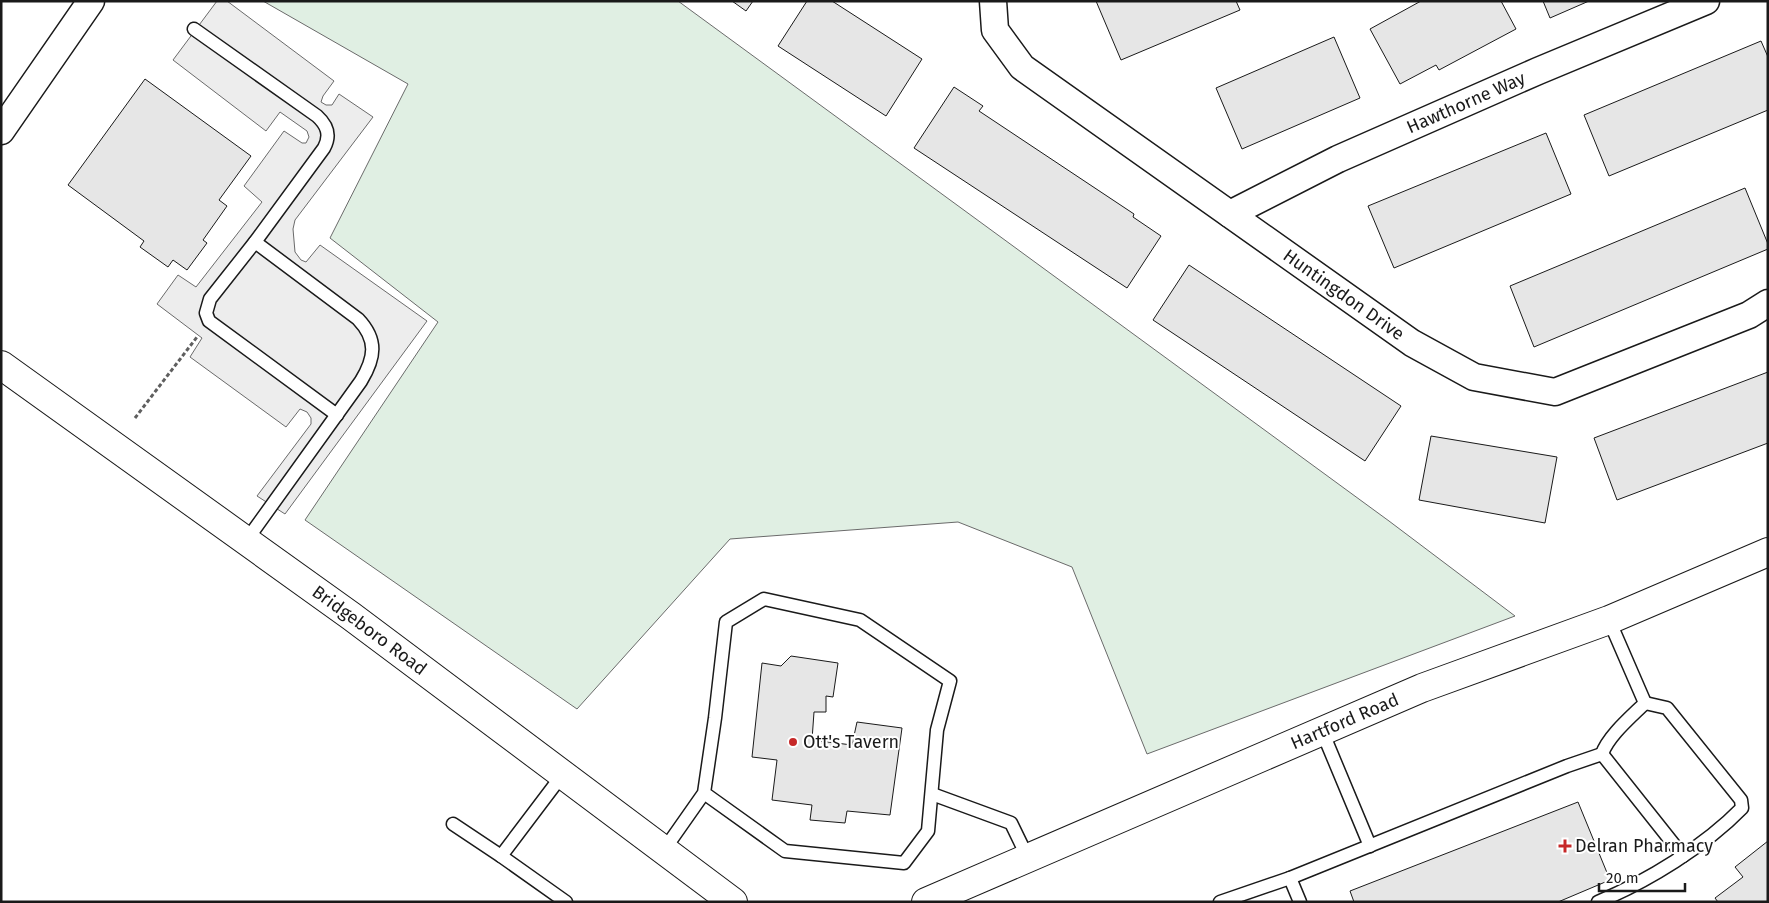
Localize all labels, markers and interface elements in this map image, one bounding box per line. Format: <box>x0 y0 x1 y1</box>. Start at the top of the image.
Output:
street label: Hawthorne Way <box>1403 67 1529 138</box>
street label: Huntingdon Drive <box>1279 244 1409 345</box>
street label: Bridgeboro Road <box>308 581 431 680</box>
street label: Hartford Road <box>1287 688 1402 754</box>
place label: Ott's Tavern <box>803 731 899 753</box>
marker: Ott's Tavern <box>787 736 799 748</box>
place label: Delran Pharmacy <box>1575 835 1713 857</box>
marker: Delran Pharmacy <box>1559 840 1571 852</box>
scale bar <box>1599 860 1685 892</box>
text: 20 m <box>1606 869 1639 887</box>

